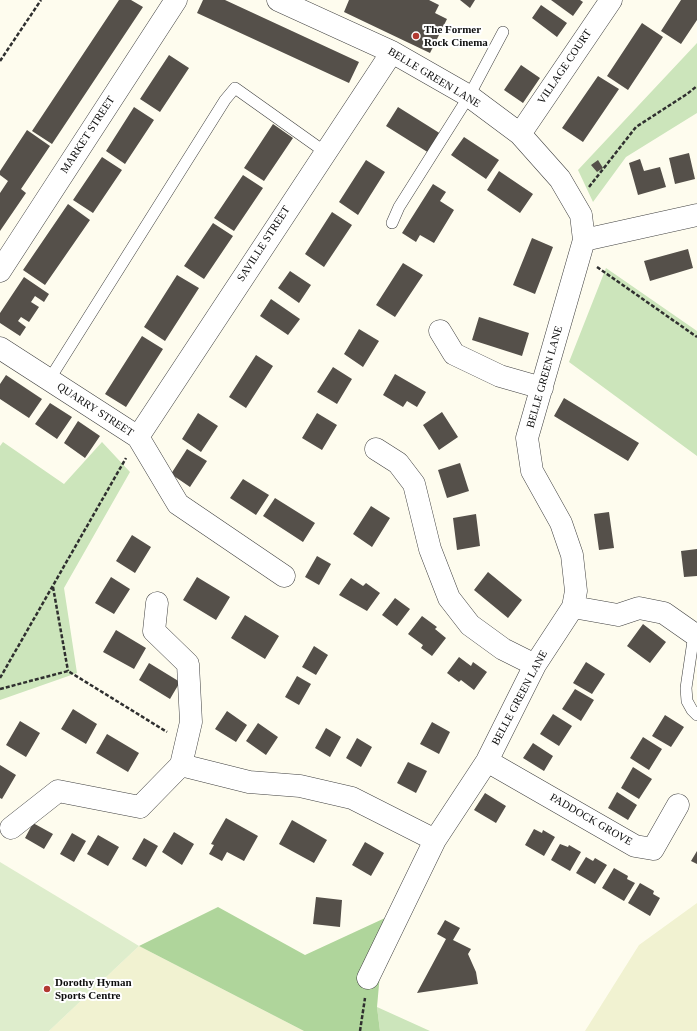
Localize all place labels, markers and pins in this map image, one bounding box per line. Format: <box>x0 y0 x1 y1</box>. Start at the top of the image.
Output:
place label: The Former Rock Cinema <box>424 23 488 49</box>
marker: The Former Rock Cinema <box>411 31 421 41</box>
place label: Dorothy Hyman Sports Centre <box>55 976 131 1002</box>
marker: Dorothy Hyman Sports Centre <box>42 984 52 994</box>

